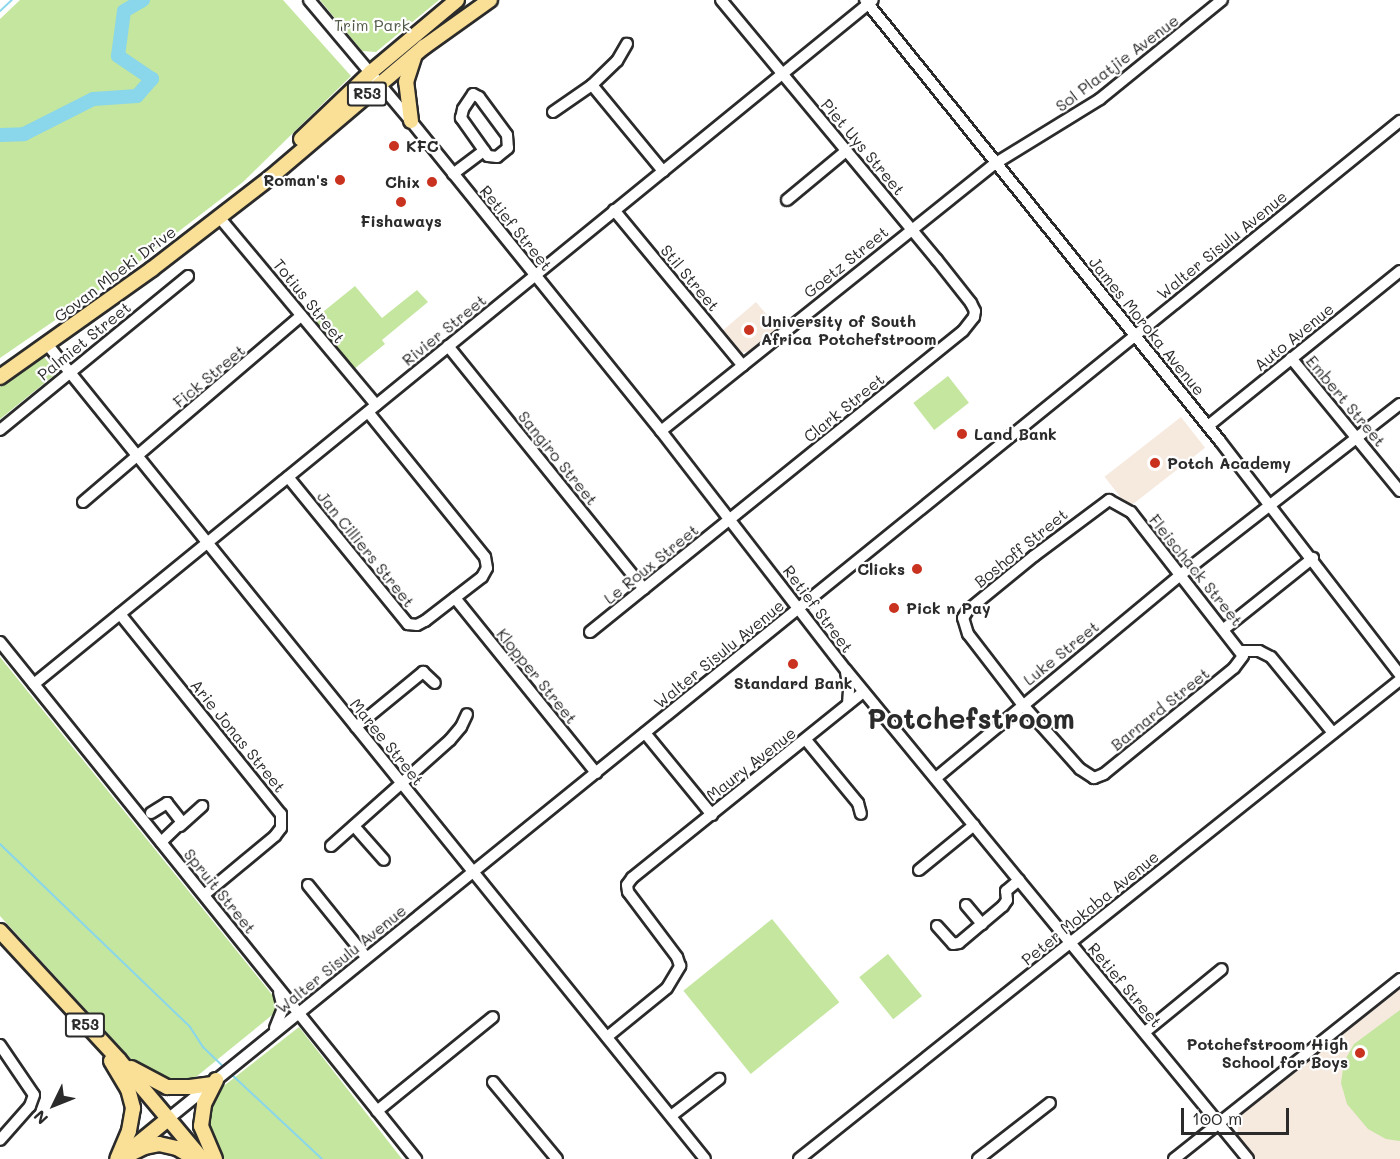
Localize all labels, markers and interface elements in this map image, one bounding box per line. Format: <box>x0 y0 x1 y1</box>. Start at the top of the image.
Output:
street label: Sol Plaatjie Avenue <box>1052 10 1182 116</box>
park label: Trim Park <box>334 15 410 35</box>
road number: R53 <box>346 82 388 106</box>
street label: Piet Uys Street <box>817 95 909 199</box>
place label: KFC <box>406 136 439 156</box>
marker: KFC <box>387 139 401 153</box>
place label: Roman's <box>263 170 328 190</box>
place label: Chix <box>385 172 420 192</box>
marker: Roman's <box>333 173 347 187</box>
marker: Chix <box>425 175 439 189</box>
street label: Retief Street <box>476 181 556 275</box>
street label: Walter Sisulu Avenue <box>1153 187 1291 303</box>
marker: Fishaways <box>394 195 408 209</box>
place label: Fishaways <box>360 211 442 231</box>
street label: Govan Mbeki Drive <box>50 222 180 326</box>
street label: Goetz Street <box>800 222 892 302</box>
street label: Stil Street <box>657 241 723 315</box>
street label: James Moroka Avenue <box>1085 253 1209 399</box>
street label: Totius Street <box>269 255 349 347</box>
street label: Rivier Street <box>398 290 490 370</box>
street label: Palmiet Street <box>34 298 134 384</box>
street label: Auto Avenue <box>1250 299 1338 375</box>
place label: University of South Africa Potchefstroom <box>761 311 937 349</box>
marker: University of South Africa Potchefstroom <box>742 323 756 337</box>
street label: Fick Street <box>169 340 249 412</box>
street label: Embert Street <box>1302 351 1390 451</box>
street label: Clark Street <box>800 370 888 446</box>
street label: Sangiro Street <box>514 407 602 509</box>
place label: Land Bank <box>974 424 1057 444</box>
marker: Land Bank <box>955 427 969 441</box>
place label: Potch Academy <box>1167 453 1291 473</box>
marker: Potch Academy <box>1148 456 1162 470</box>
street label: Jan Cilliers Street <box>313 487 419 611</box>
street label: Boshoff Street <box>971 505 1071 591</box>
street label: Fleischack Street <box>1145 510 1247 630</box>
street label: Le Roux Street <box>600 520 702 608</box>
place label: Clicks <box>857 559 905 579</box>
street label: Retief Street <box>779 562 857 656</box>
marker: Clicks <box>910 562 924 576</box>
street label: Walter Sisulu Avenue <box>650 596 788 712</box>
place label: Pick n Pay <box>906 598 991 618</box>
marker: Pick n Pay <box>887 601 901 615</box>
street label: Luke Street <box>1019 617 1103 689</box>
street label: Klopper Street <box>493 625 581 727</box>
marker: Standard Bank <box>786 657 800 671</box>
street label: Barnard Street <box>1107 663 1213 755</box>
place label: Standard Bank <box>734 673 852 693</box>
street label: Arie Jonas Street <box>187 676 289 796</box>
street label: Maree Street <box>346 695 428 789</box>
district label: Potchefstroom <box>867 701 1075 735</box>
street label: Maury Avenue <box>702 723 800 805</box>
street label: Spruit Street <box>180 845 260 937</box>
street label: Peter Mokaba Avenue <box>1017 847 1163 969</box>
street label: Walter Sisulu Avenue <box>272 901 410 1017</box>
street label: Retief Street <box>1084 939 1166 1031</box>
road number: R53 <box>64 1013 106 1037</box>
place label: Potchefstroom High School for Boys <box>1186 1034 1348 1072</box>
marker: Potchefstroom High School for Boys <box>1353 1046 1367 1060</box>
north arrow <box>24 1075 84 1135</box>
scale bar <box>1184 1096 1292 1134</box>
text: N <box>29 1106 52 1129</box>
text: 100 m <box>1192 1106 1242 1130</box>

